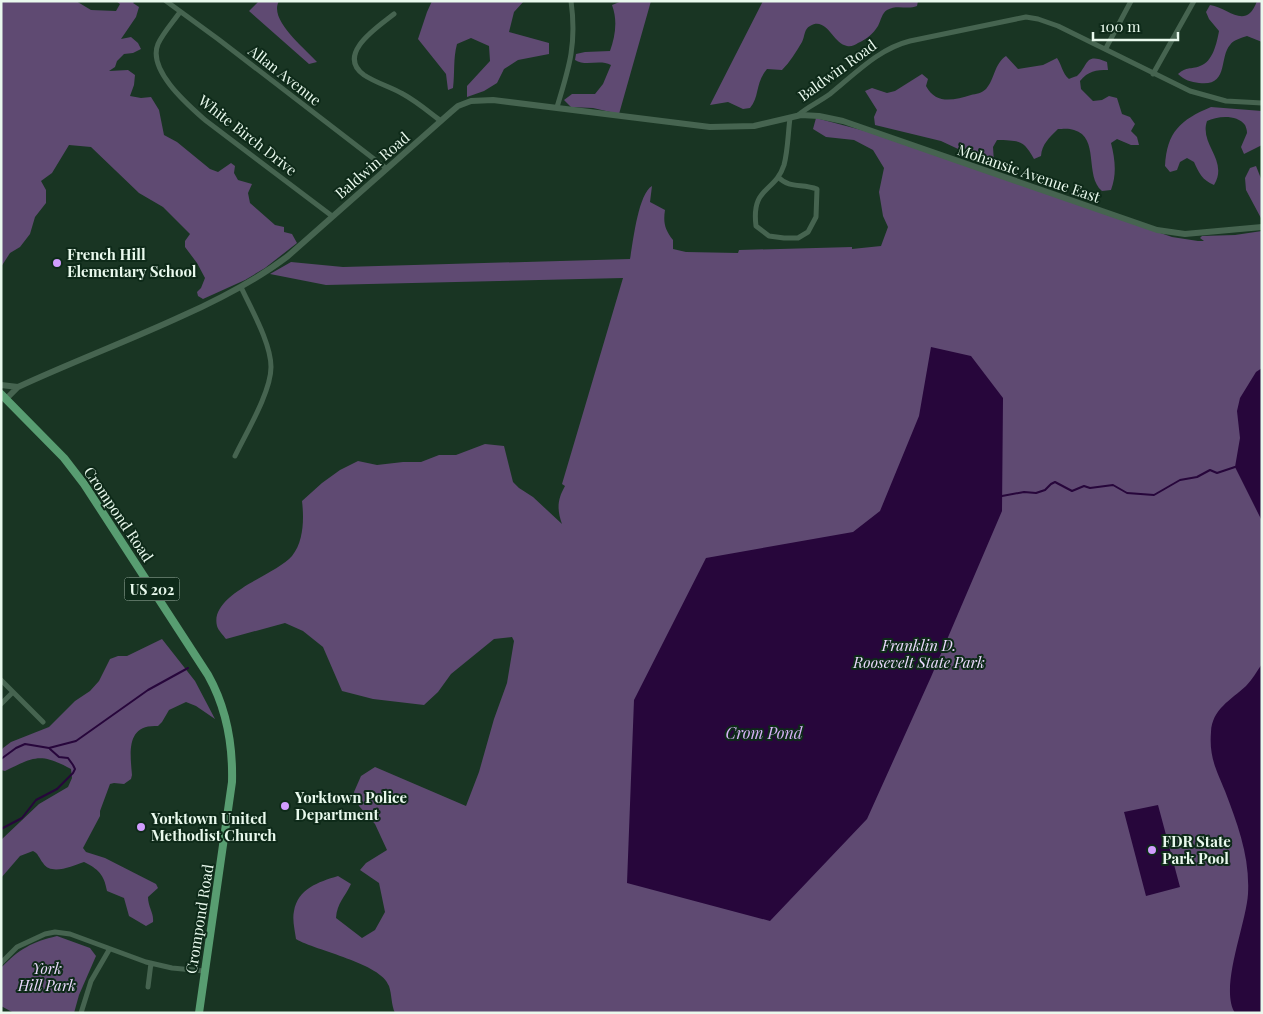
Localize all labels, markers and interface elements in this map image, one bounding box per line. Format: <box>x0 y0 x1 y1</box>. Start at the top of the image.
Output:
scale bar <box>1093 10 1178 42</box>
text: 100 m <box>1100 16 1141 36</box>
street label: Baldwin Road <box>794 35 880 105</box>
street label: Allan Avenue <box>244 40 326 110</box>
street label: White Birch Drive <box>194 90 301 180</box>
street label: Baldwin Road <box>331 127 414 203</box>
street label: Mohansic Avenue East <box>955 139 1104 207</box>
place label: French Hill Elementary School <box>67 244 197 281</box>
marker: French Hill Elementary School <box>51 257 63 269</box>
street label: Crompond Road <box>80 463 158 566</box>
road number: US 202 <box>124 578 180 600</box>
park label: Franklin D. Roosevelt State Park <box>852 635 985 672</box>
water label: Crom Pond <box>725 722 804 743</box>
place label: Yorktown Police Department <box>294 787 408 824</box>
marker: Yorktown Police Department <box>279 800 291 812</box>
place label: Yorktown United Methodist Church <box>150 808 277 845</box>
marker: Yorktown United Methodist Church <box>135 821 147 833</box>
place label: FDR State Park Pool <box>1162 831 1231 868</box>
marker: FDR State Park Pool <box>1146 844 1158 856</box>
street label: Crompond Road <box>180 862 218 975</box>
park label: York Hill Park <box>17 958 76 995</box>

